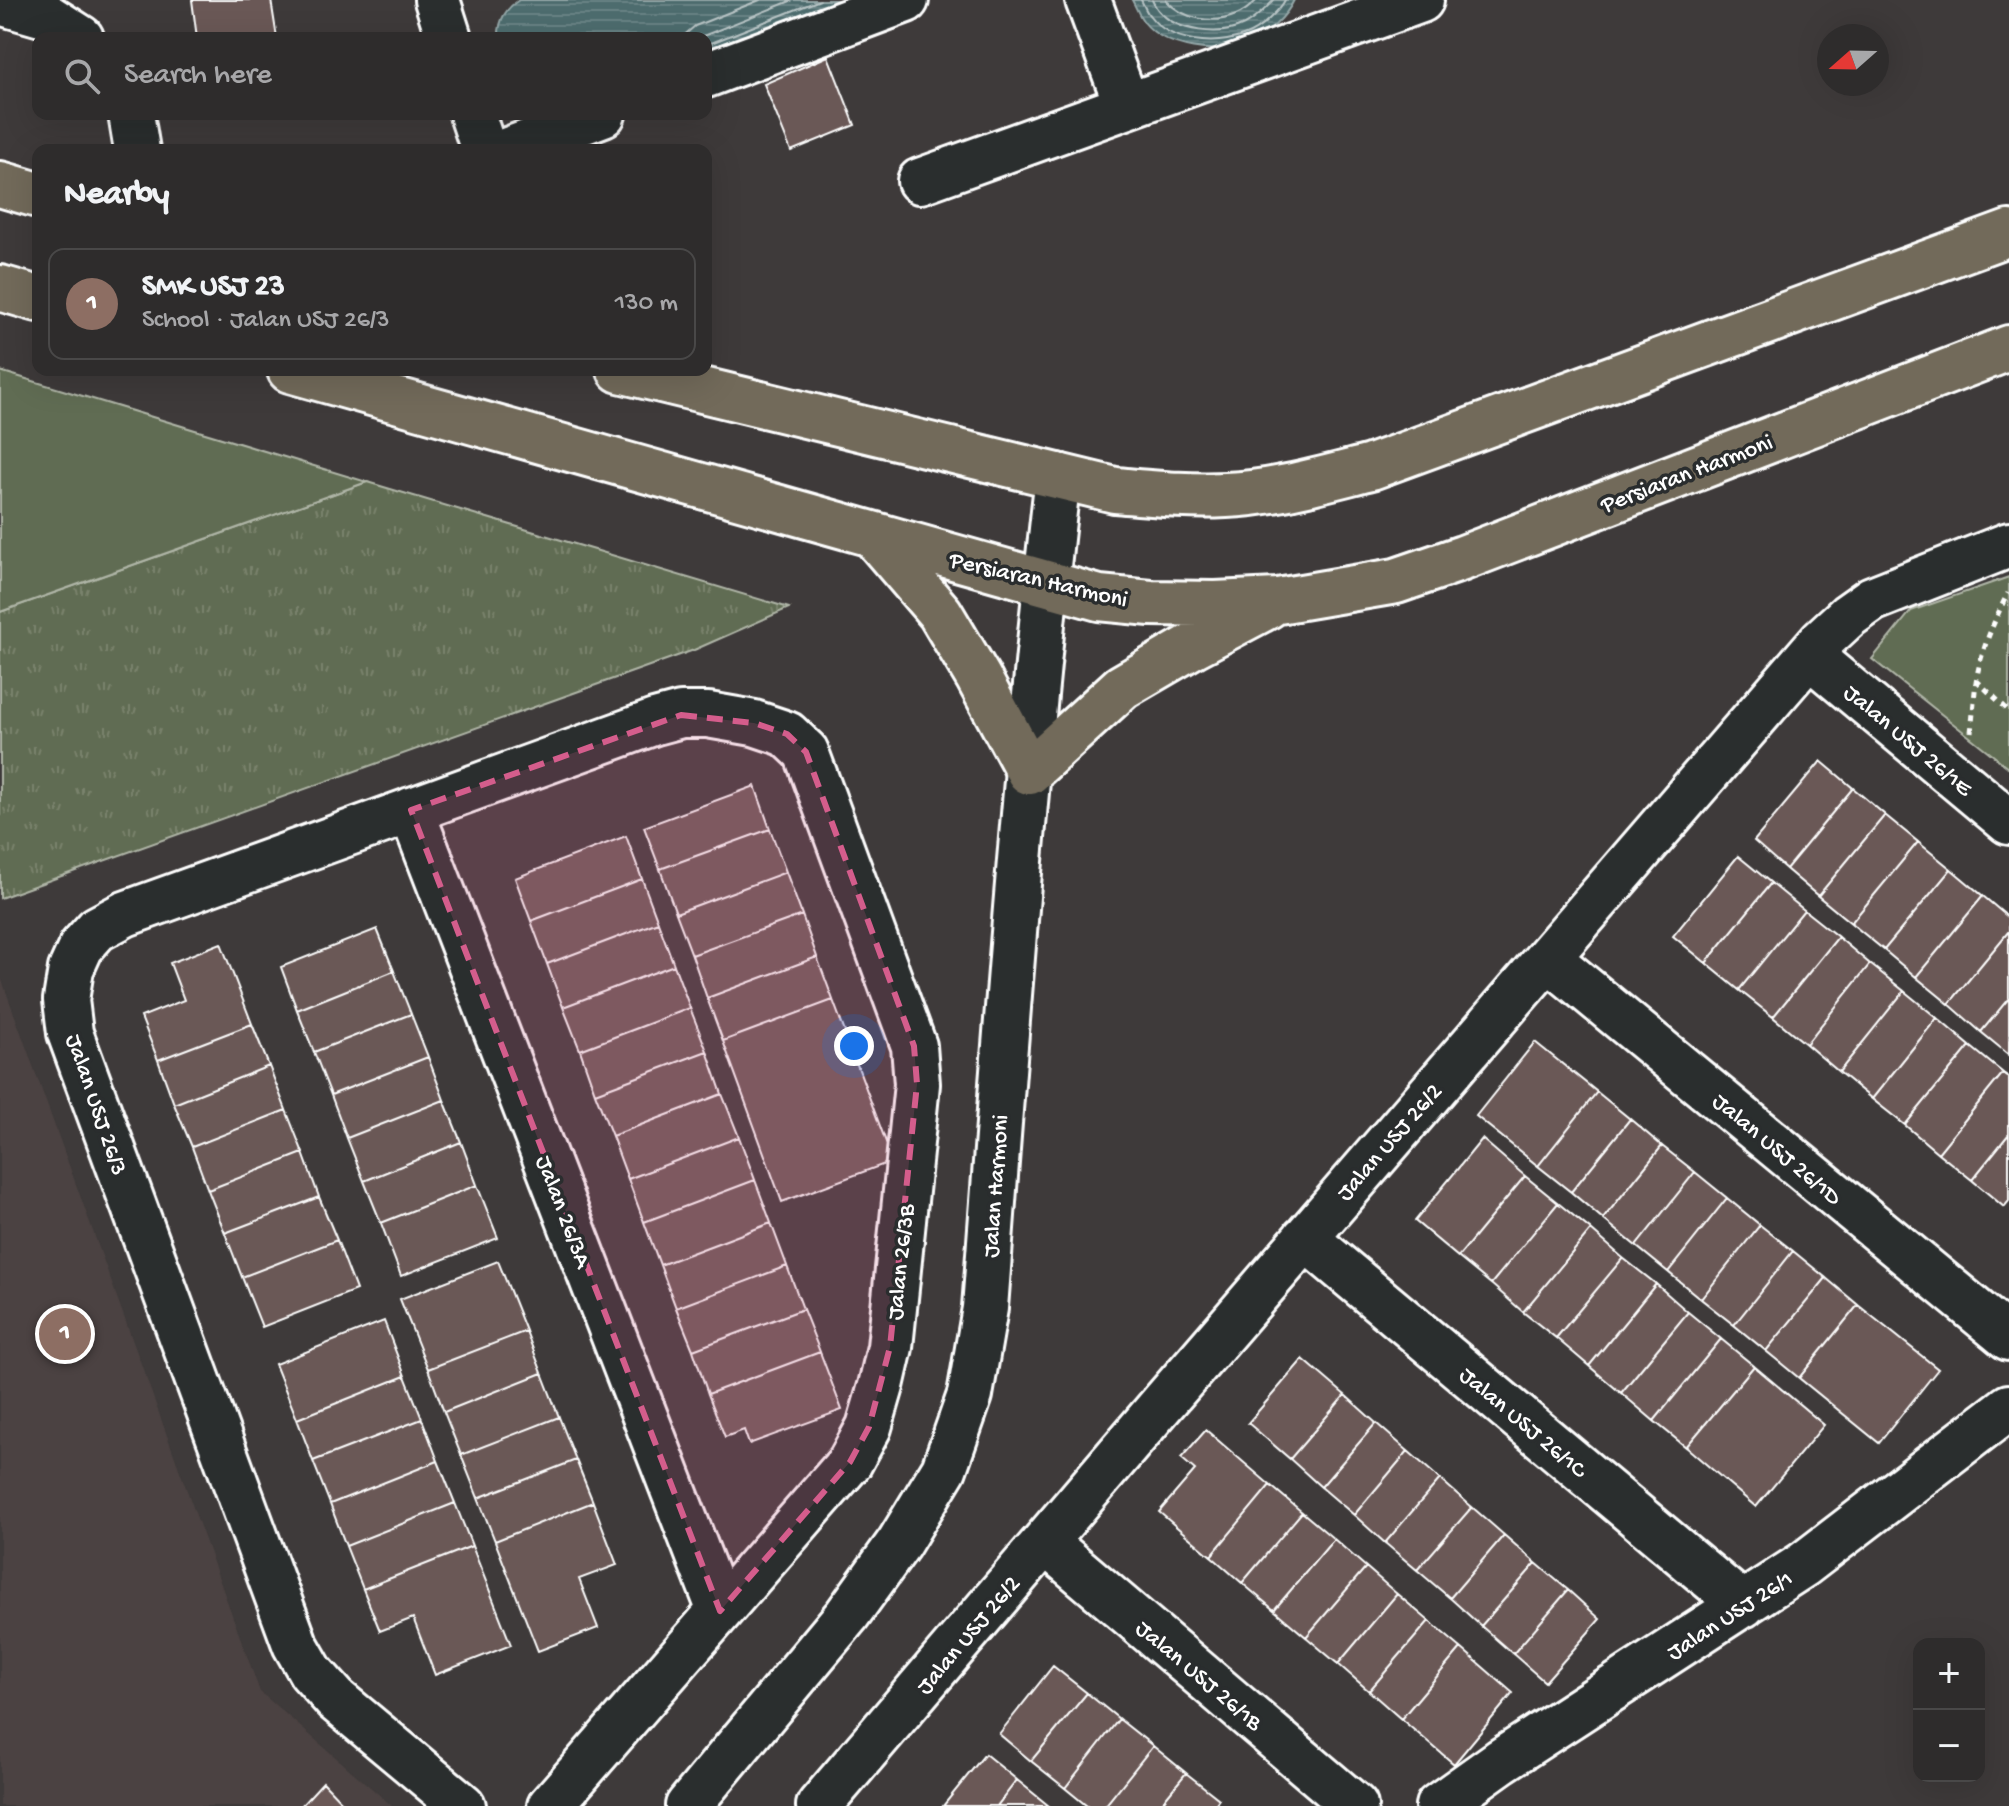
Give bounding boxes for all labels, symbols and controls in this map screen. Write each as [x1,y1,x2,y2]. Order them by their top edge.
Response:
north arrow [1817,24,1889,96]
search box [32,32,712,120]
icon: search [60,54,104,98]
text: Search here [124,59,272,94]
text: Nearby [64,176,169,216]
text: SMK USJ 23 [142,271,285,306]
text: 1 [87,289,97,320]
text: 130 m [615,289,678,320]
text: School · Jalan USJ 26/3 [142,306,390,337]
street label: Persiaran Harmoni [1596,429,1777,522]
street label: Persiaran Harmoni [945,547,1130,616]
street label: Jalan USJ 26/1E [1836,679,1978,805]
your location [834,1026,874,1066]
street label: Jalan USJ 26/3 [57,1031,132,1179]
street label: Jalan USJ 26/2 [1332,1078,1450,1208]
street label: Jalan USJ 26/1D [1705,1088,1847,1213]
street label: Jalan Harmoni [978,1114,1017,1259]
street label: Jalan 26/3A [527,1152,597,1274]
street label: Jalan 26/3B [882,1202,923,1322]
pin: 1 [39,1304,91,1364]
street label: Jalan USJ 26/1C [1452,1362,1593,1487]
street label: Jalan USJ 26/1 [1662,1565,1799,1668]
street label: Jalan USJ 26/2 [911,1571,1028,1702]
street label: Jalan USJ 26/1B [1128,1615,1268,1739]
map controls [1913,1638,1985,1782]
button: + [1913,1638,1985,1710]
button: − [1913,1710,1985,1782]

